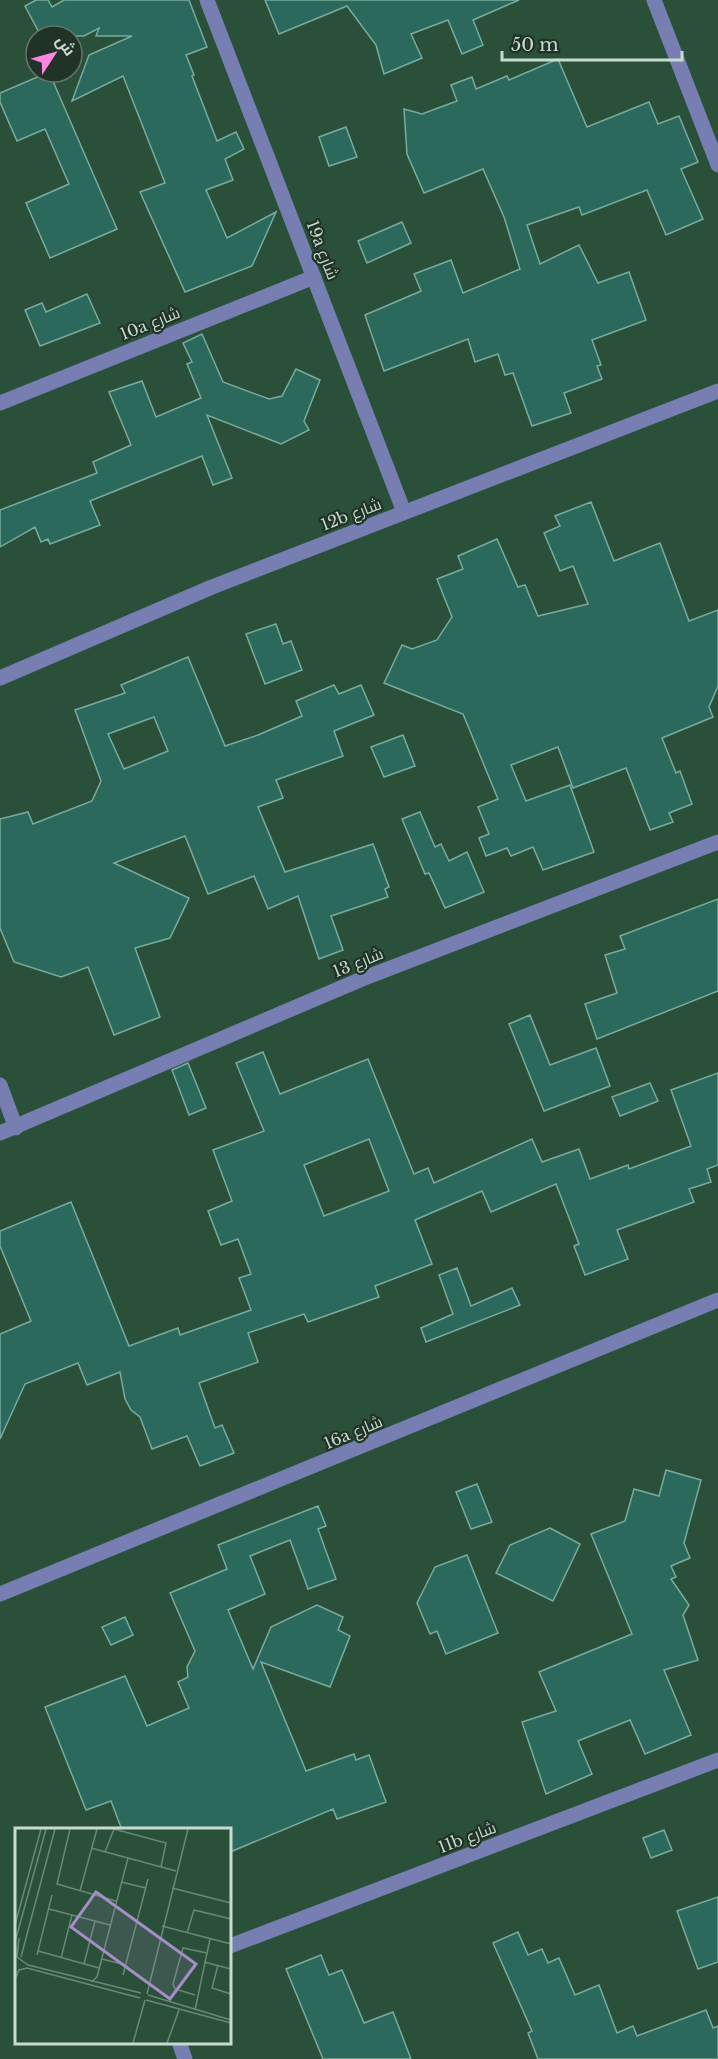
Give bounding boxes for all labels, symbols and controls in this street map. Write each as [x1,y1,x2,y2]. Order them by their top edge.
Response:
north arrow [24,24,84,84]
scale bar [502,24,682,62]
text: ش [52,31,80,59]
text: 50 m [511,34,559,56]
street label: 19a شارع [301,218,343,283]
street label: 10a شارع [117,302,184,346]
street label: 12b شارع [318,493,385,537]
street label: شارع 13 [330,943,387,983]
street label: 16a شارع [321,1411,386,1455]
street label: 11b شارع [435,1817,499,1859]
inset map [15,1828,231,2044]

